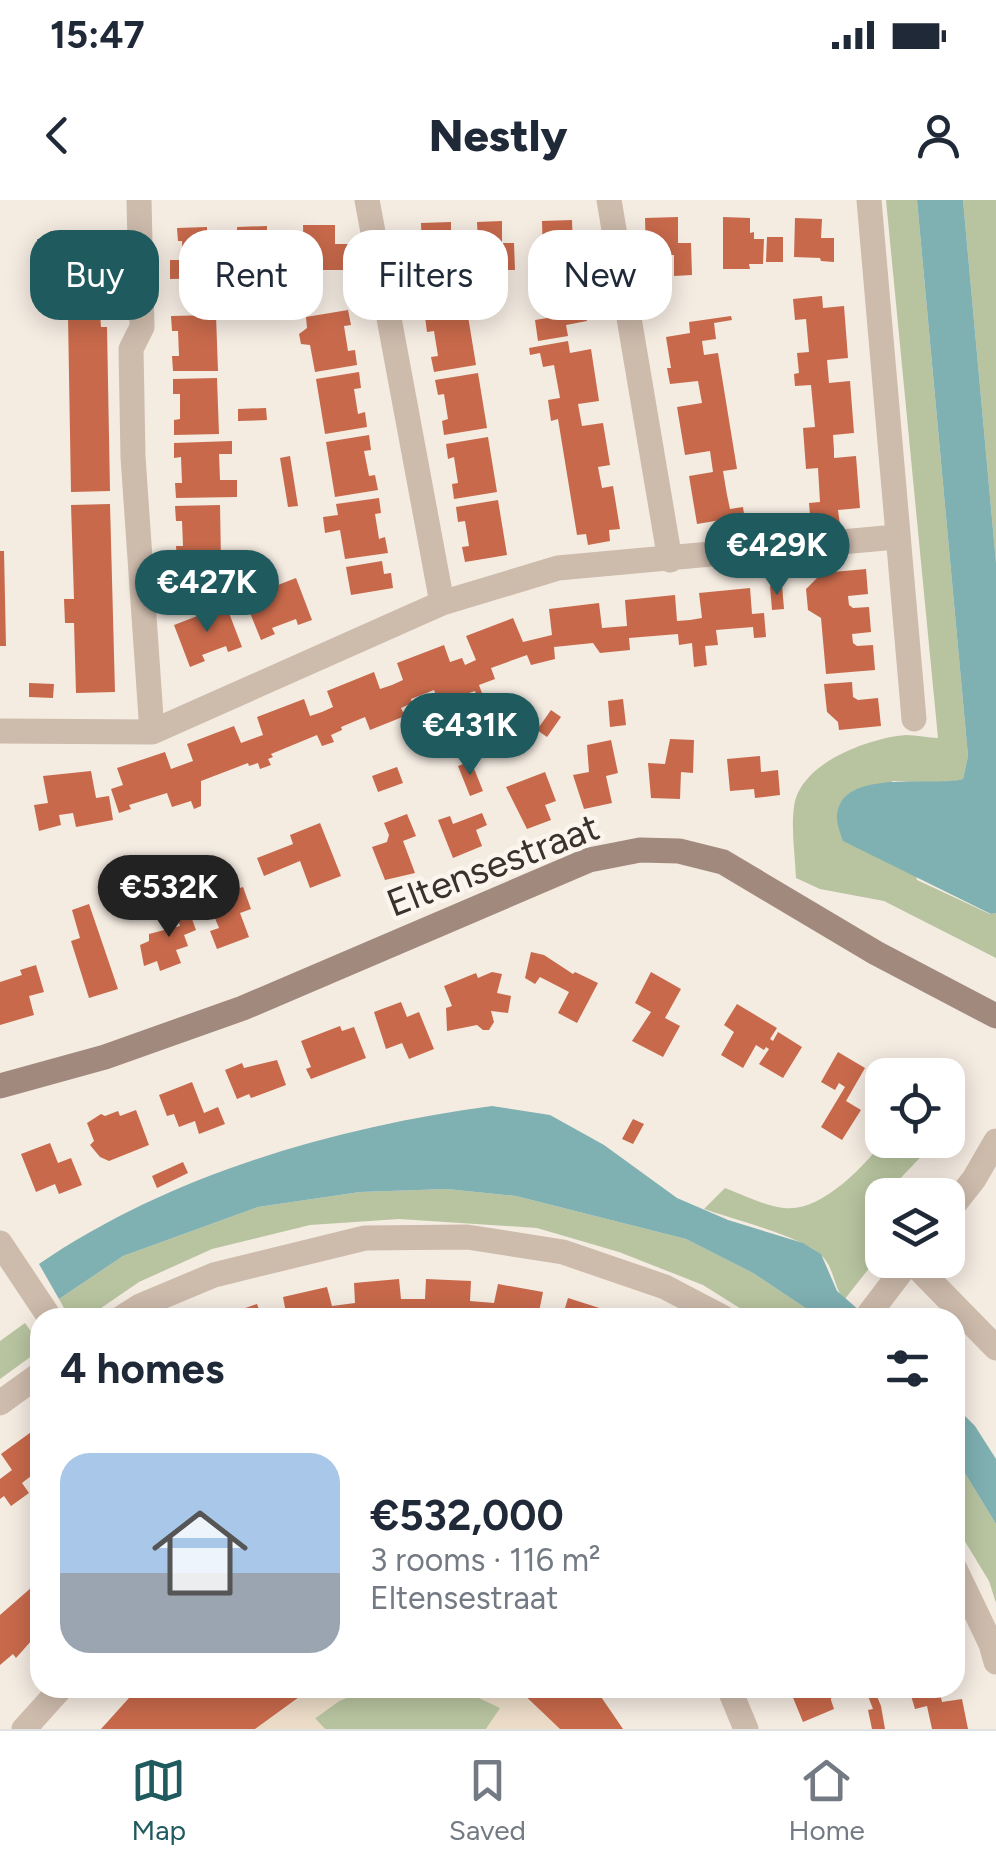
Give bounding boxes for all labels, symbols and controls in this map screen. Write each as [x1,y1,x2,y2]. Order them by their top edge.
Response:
text: 15:47 [50,12,145,58]
icon: back [30,108,85,163]
text: Nestly [429,108,567,162]
icon: person [911,108,966,163]
chip: Buy [30,230,159,320]
chip: Rent [179,230,323,320]
chip: Filters [343,230,508,320]
chip: New [528,230,672,320]
pin: €429K [707,513,847,598]
text: €429K [727,526,827,564]
pin: €427K [137,550,277,635]
text: €427K [157,563,257,601]
pin: €431K [400,693,540,778]
text: €431K [422,706,518,744]
street label: Eltensestraat [380,803,606,927]
pin: €532K [99,855,239,940]
text: €532K [120,868,218,906]
map controls [865,1058,965,1278]
button: locate [865,1058,965,1158]
button: layers [865,1178,965,1278]
icon: filters [880,1341,935,1396]
text: 4 homes [60,1343,224,1394]
text: €532,000 [370,1490,564,1541]
icon: home [140,1493,260,1613]
text: 3 rooms · 116 m² [370,1541,601,1579]
text: Eltensestraat [370,1579,558,1617]
tab: Map [131,1753,186,1847]
tab: Saved [449,1753,526,1847]
tab: Home [788,1753,865,1847]

